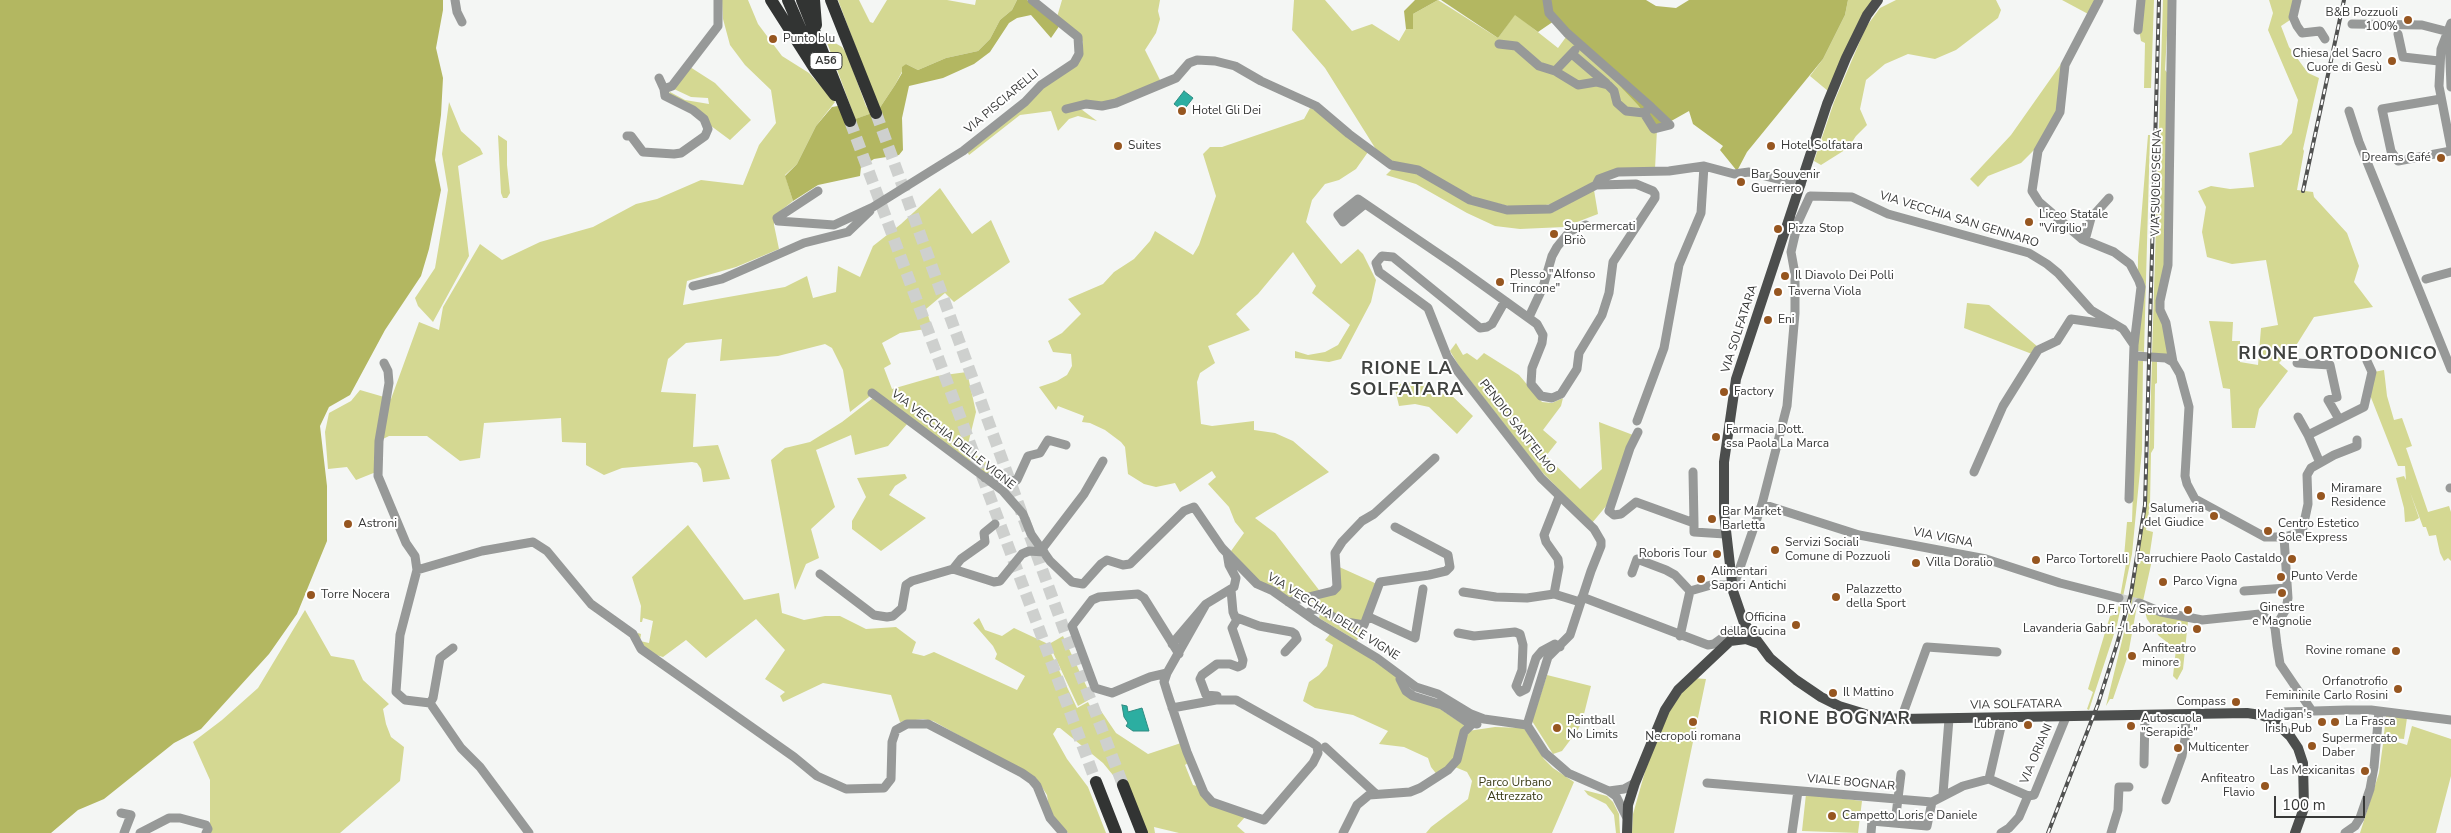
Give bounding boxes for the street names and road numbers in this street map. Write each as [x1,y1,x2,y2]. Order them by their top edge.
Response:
road number: A56 [810,52,842,70]
street label: VIA PISCIARELLI [962,67,1042,137]
street label: VIA SUOLO SCENA [2149,129,2165,237]
street label: VIA VECCHIA SAN GENNARO [1878,189,2040,251]
street label: VIA SOLFATARA [1719,283,1761,375]
street label: PENDIO SANT'ELMO [1476,377,1558,477]
street label: VIA VECCHIA DELLE VIGNE [888,387,1018,493]
street label: VIA VIGNA [1912,525,1974,551]
street label: VIA VECCHIA DELLE VIGNE [1264,570,1402,664]
street label: VIA SOLFATARA [1970,697,2062,713]
street label: VIA ORIANI [2018,722,2056,786]
street label: VIALE BOGNAR [1806,772,1896,794]

